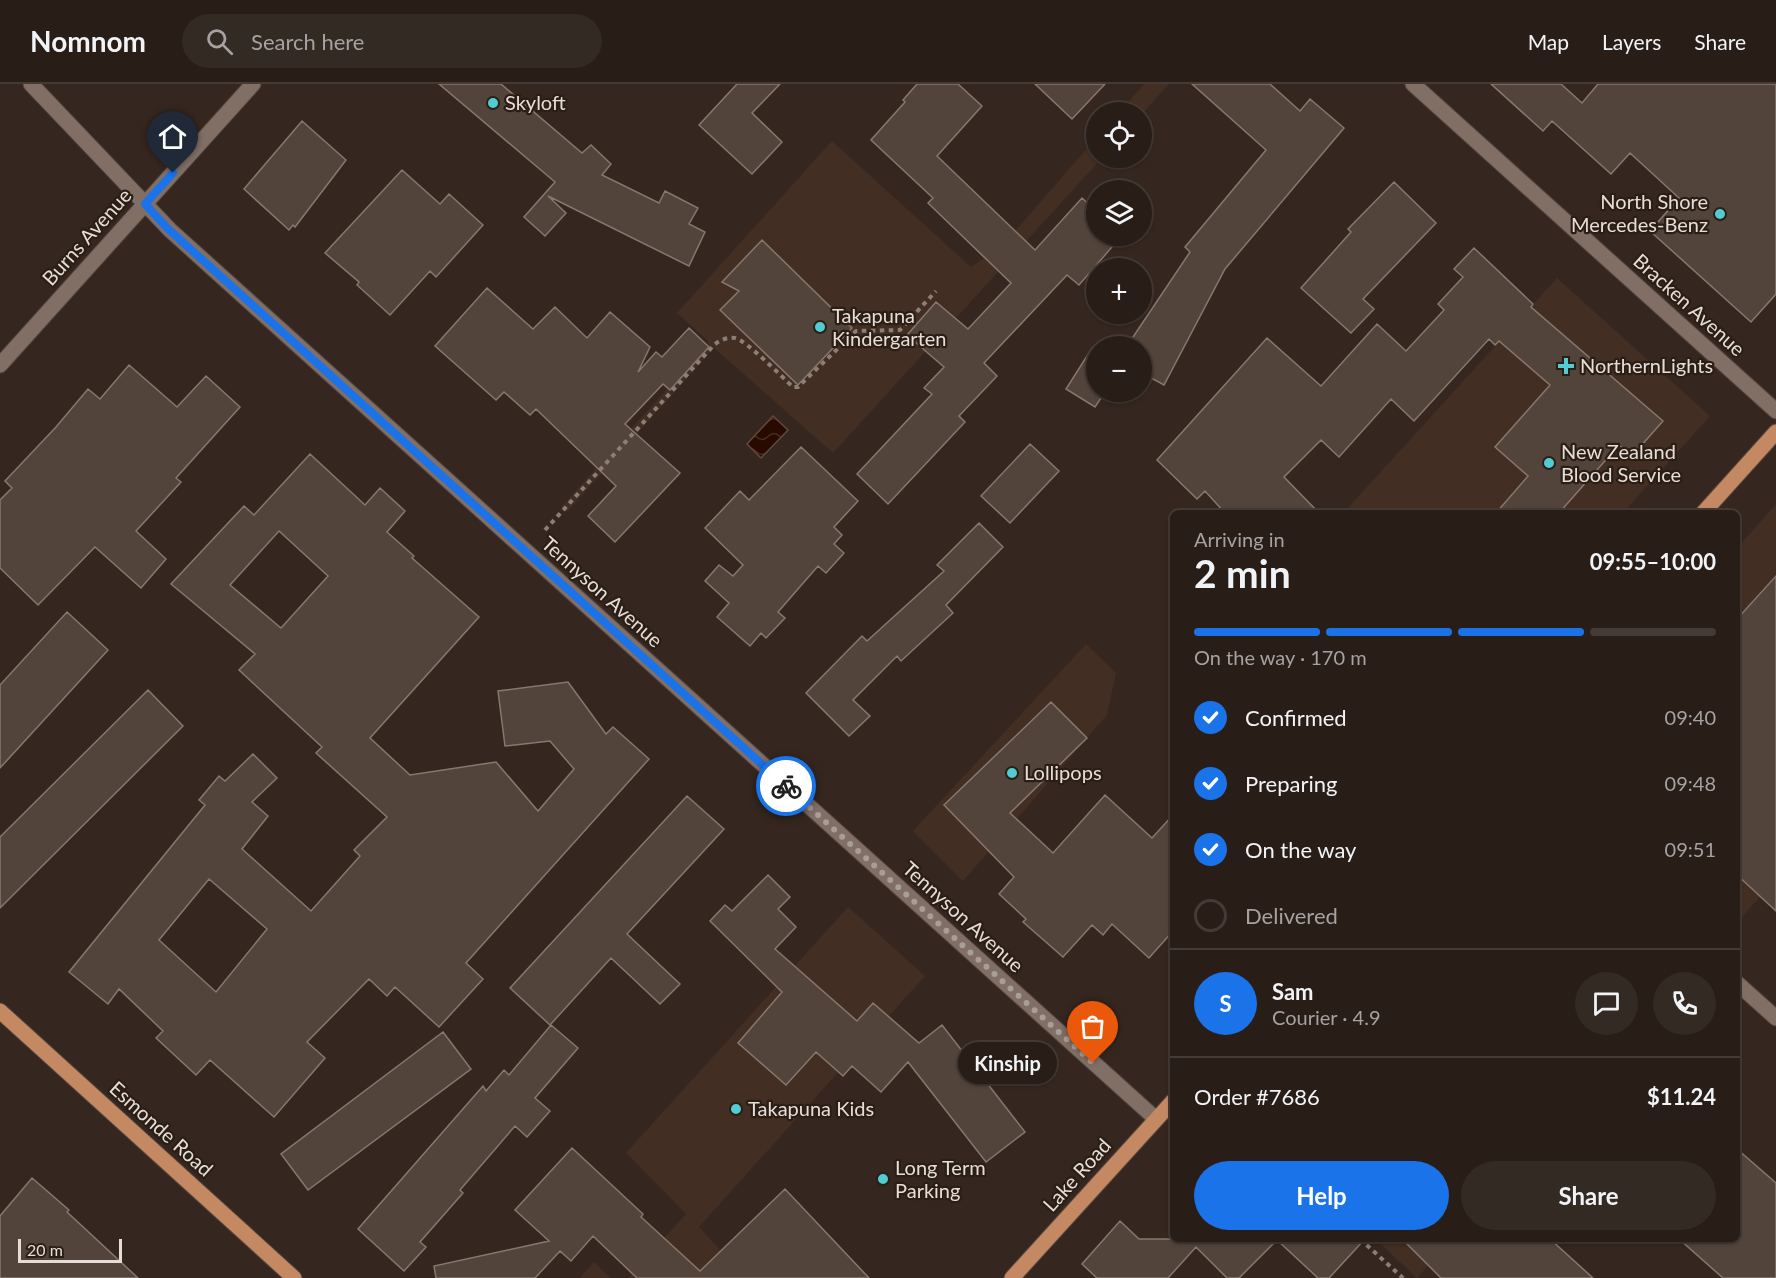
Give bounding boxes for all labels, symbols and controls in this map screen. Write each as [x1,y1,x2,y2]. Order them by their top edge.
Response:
search box [182,14,602,68]
text: Nomnom [30,24,146,58]
icon: search [203,25,236,58]
text: Search here [251,28,364,55]
text: Map [1528,29,1569,54]
text: Layers [1602,29,1661,54]
text: Share [1694,29,1746,54]
place label: Skyloft [505,90,566,114]
marker: Skyloft [486,96,500,110]
map controls [1086,102,1152,402]
button: locate [1086,102,1152,168]
pin [147,111,198,173]
icon: home [156,120,189,153]
button: layers [1086,180,1152,246]
street label: Burns Avenue [37,183,136,290]
place label: North Shore Mercedes-Benz [1571,189,1708,236]
marker: North Shore Mercedes-Benz [1713,207,1727,221]
street label: Bracken Avenue [1629,248,1750,360]
button: + [1086,258,1152,324]
place label: Takapuna Kindergarten [832,303,946,350]
marker: Takapuna Kindergarten [813,320,827,334]
button: − [1086,336,1152,402]
place label: NorthernLights [1580,353,1713,377]
marker: NorthernLights [1557,357,1575,375]
place label: New Zealand Blood Service [1561,439,1681,486]
marker: New Zealand Blood Service [1542,456,1556,470]
text: Arriving in [1194,527,1285,551]
street label: Tennyson Avenue [537,531,668,652]
text: 09:55–10:00 [1590,548,1716,575]
text: 2 min [1194,550,1291,596]
text: On the way · 170 m [1194,645,1367,669]
icon: check [1194,701,1227,734]
text: Confirmed [1245,704,1347,731]
text: 09:40 [1665,705,1716,729]
courier [756,756,816,816]
place label: Lollipops [1024,760,1102,784]
marker: Lollipops [1005,766,1019,780]
icon: check [1194,767,1227,800]
icon: bike [770,770,803,803]
text: Preparing [1245,770,1337,797]
text: 09:48 [1665,771,1716,795]
icon: check [1194,833,1227,866]
text: On the way [1245,836,1356,863]
text: 09:51 [1665,837,1716,861]
street label: Tennyson Avenue [898,856,1029,977]
text: Delivered [1245,902,1338,929]
button: chat [1575,972,1638,1035]
button: phone [1653,972,1716,1035]
text: Sam [1272,978,1314,1005]
text: S [1219,990,1232,1017]
pin [1067,1001,1118,1063]
text: Courier · 4.9 [1272,1005,1381,1029]
icon: bag [1076,1010,1109,1043]
callout: Kinship [958,1042,1057,1084]
text: Kinship [974,1051,1041,1075]
street label: Esmonde Road [105,1076,218,1181]
text: Order #7686 [1194,1083,1320,1110]
text: $11.24 [1647,1083,1716,1110]
place label: Takapuna Kids [748,1096,874,1120]
marker: Takapuna Kids [729,1102,743,1116]
street label: Lake Road [1037,1133,1115,1216]
place label: Long Term Parking [895,1155,986,1202]
button: Help [1194,1161,1449,1230]
button: Share [1461,1161,1716,1230]
marker: Long Term Parking [876,1172,890,1186]
scale bar [18,1236,122,1264]
text: 20 m [27,1240,63,1259]

